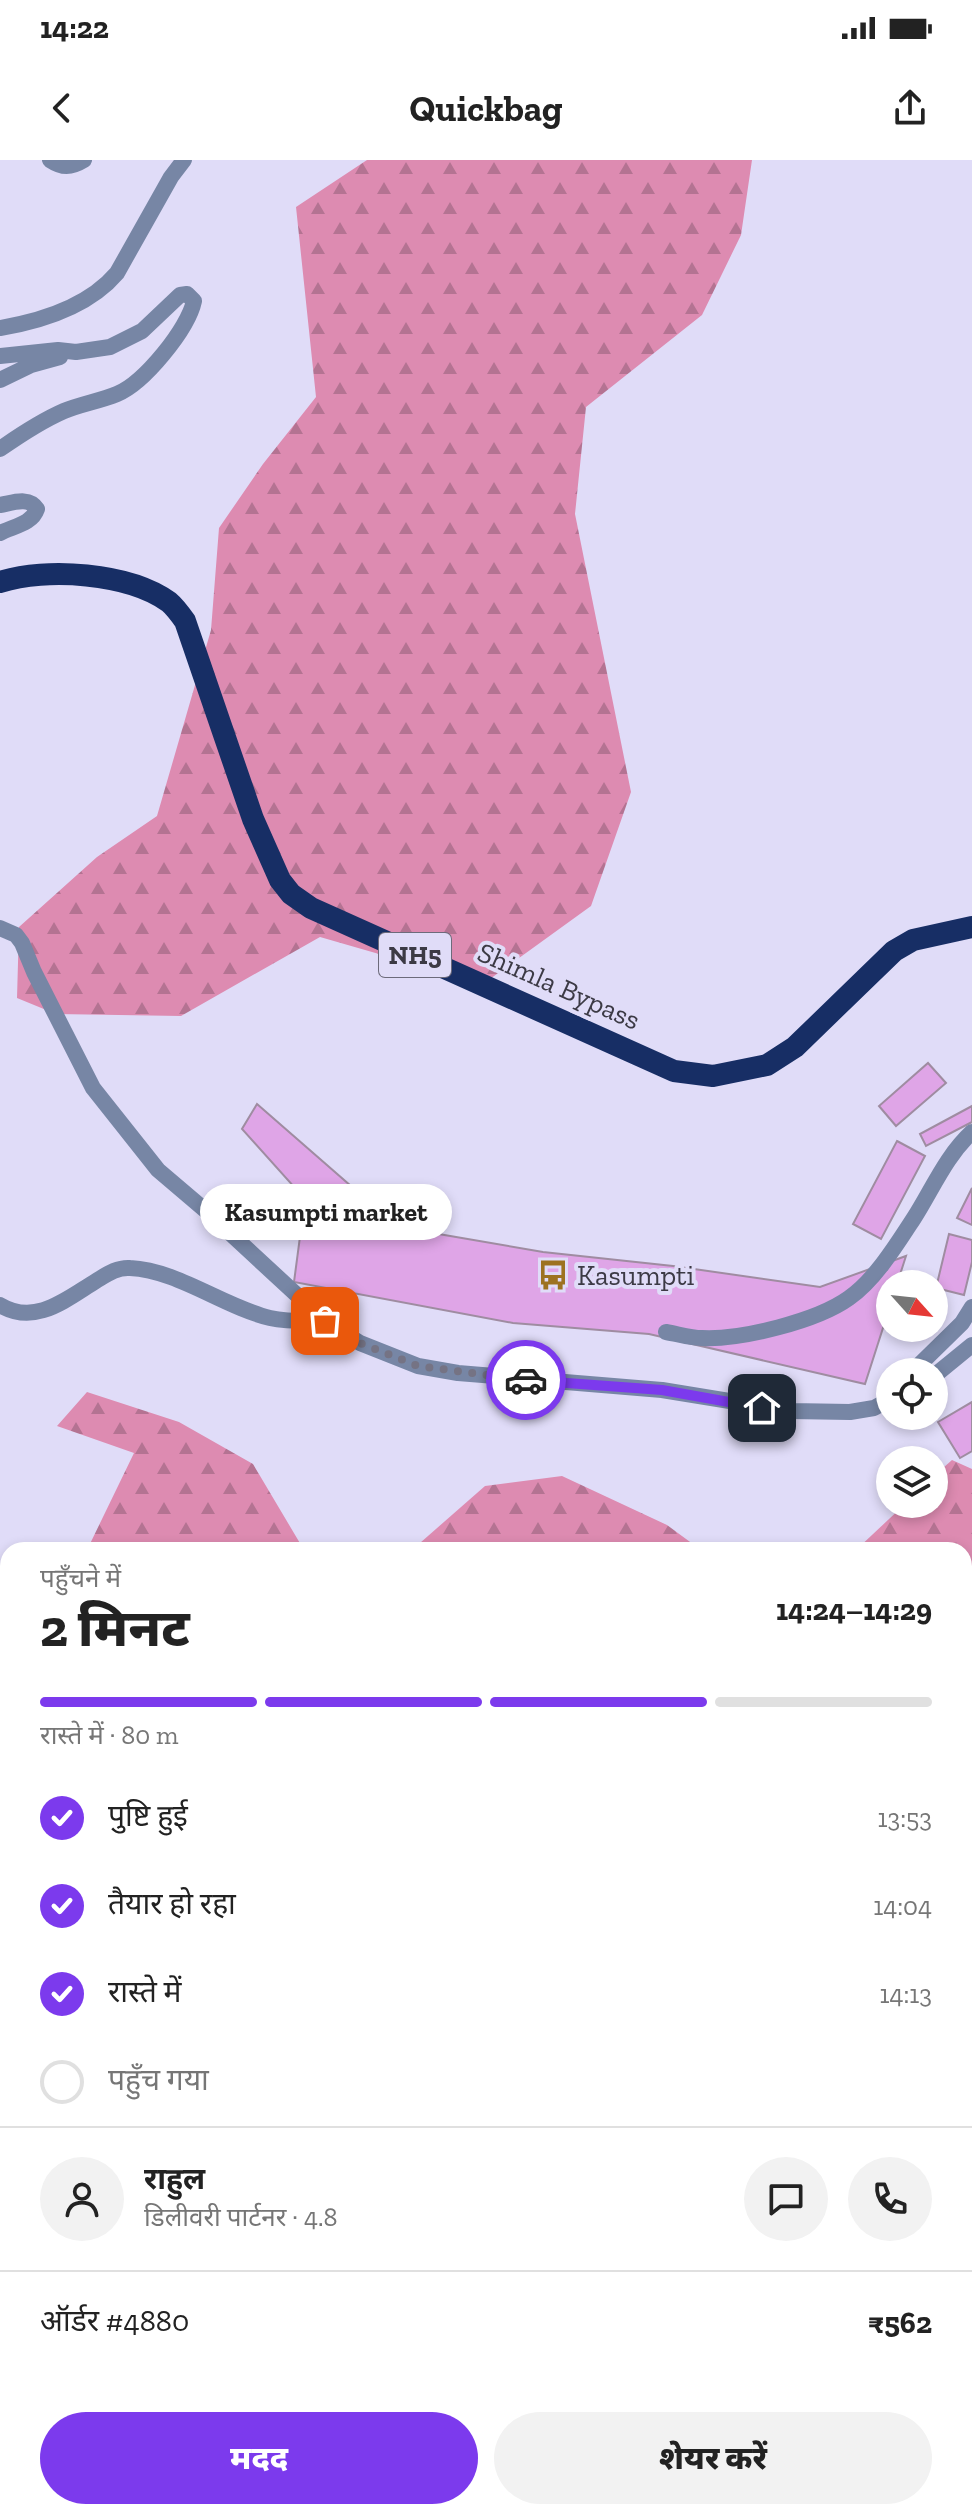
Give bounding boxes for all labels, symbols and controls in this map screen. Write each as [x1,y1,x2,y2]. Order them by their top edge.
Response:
text: 14:22 [40,10,109,46]
icon: back [40,86,84,130]
icon: share [888,86,932,130]
text: Quickbag [409,87,563,130]
road number: NH5 [379,933,451,977]
street label: Shimla Bypass [473,935,645,1037]
callout: Kasumpti market [199,1185,451,1241]
text: Kasumpti market [225,1196,427,1228]
bus stop icon: Kasumpti [536,1258,570,1292]
place label: Kasumpti [577,1259,694,1292]
north arrow [876,1270,948,1342]
map controls [876,1270,948,1518]
pin [291,1287,359,1355]
icon: bag [303,1299,347,1343]
courier [486,1340,566,1420]
icon: car [504,1358,548,1402]
button: locate [876,1358,948,1430]
pin [728,1374,796,1442]
icon: home [740,1386,784,1430]
button: layers [876,1446,948,1518]
text: पहुँचने में [40,1562,121,1594]
text: 14:24–14:29 [776,1592,932,1628]
text: 2 मिनट [40,1597,190,1659]
text: रास्ते में · 80 m [40,1719,179,1751]
icon: check [40,1796,84,1840]
text: पुष्टि हुई [108,1798,188,1834]
text: 13:53 [877,1802,932,1834]
icon: check [40,1884,84,1928]
text: तैयार हो रहा [108,1886,236,1922]
text: 14:04 [873,1890,932,1922]
icon: check [40,1972,84,2016]
text: रास्ते में [108,1974,182,2010]
text: 14:13 [879,1978,932,2010]
text: पहुँच गया [108,2062,209,2098]
button: person [40,2157,124,2241]
button: chat [744,2157,828,2241]
button: phone [848,2157,932,2241]
text: राहुल [144,2161,205,2197]
text: डिलीवरी पार्टनर · 4.8 [144,2201,337,2233]
text: ऑर्डर #4880 [40,2303,189,2339]
text: ₹562 [868,2305,932,2341]
button: मदद [40,2412,478,2504]
button: शेयर करें [494,2412,932,2504]

